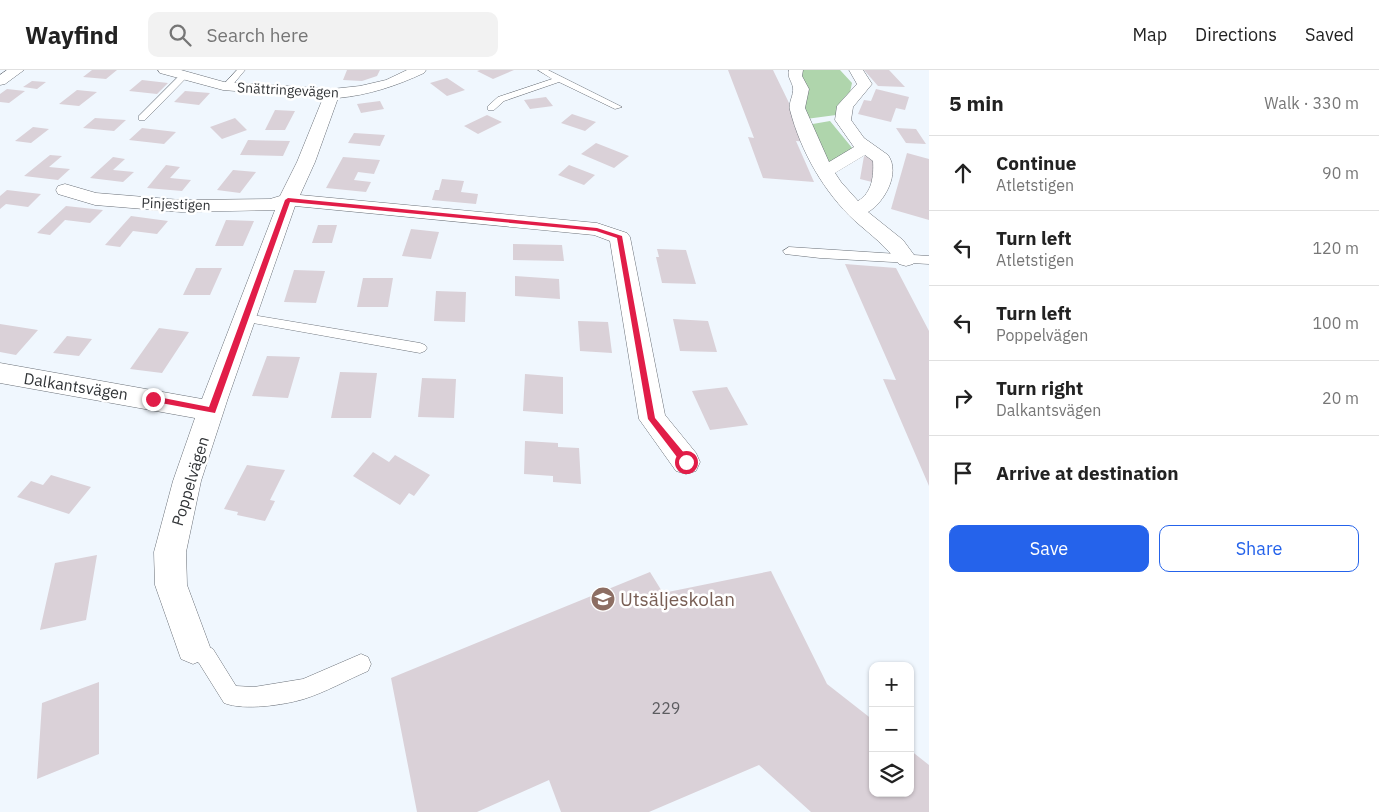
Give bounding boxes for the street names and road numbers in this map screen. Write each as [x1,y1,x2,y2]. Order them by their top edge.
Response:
street label: Snättringevägen [237,78,339,102]
street label: Pinjestigen [141,194,211,214]
street label: Dalkantsvägen [22,368,130,404]
street label: Poppelvägen [167,434,213,528]

